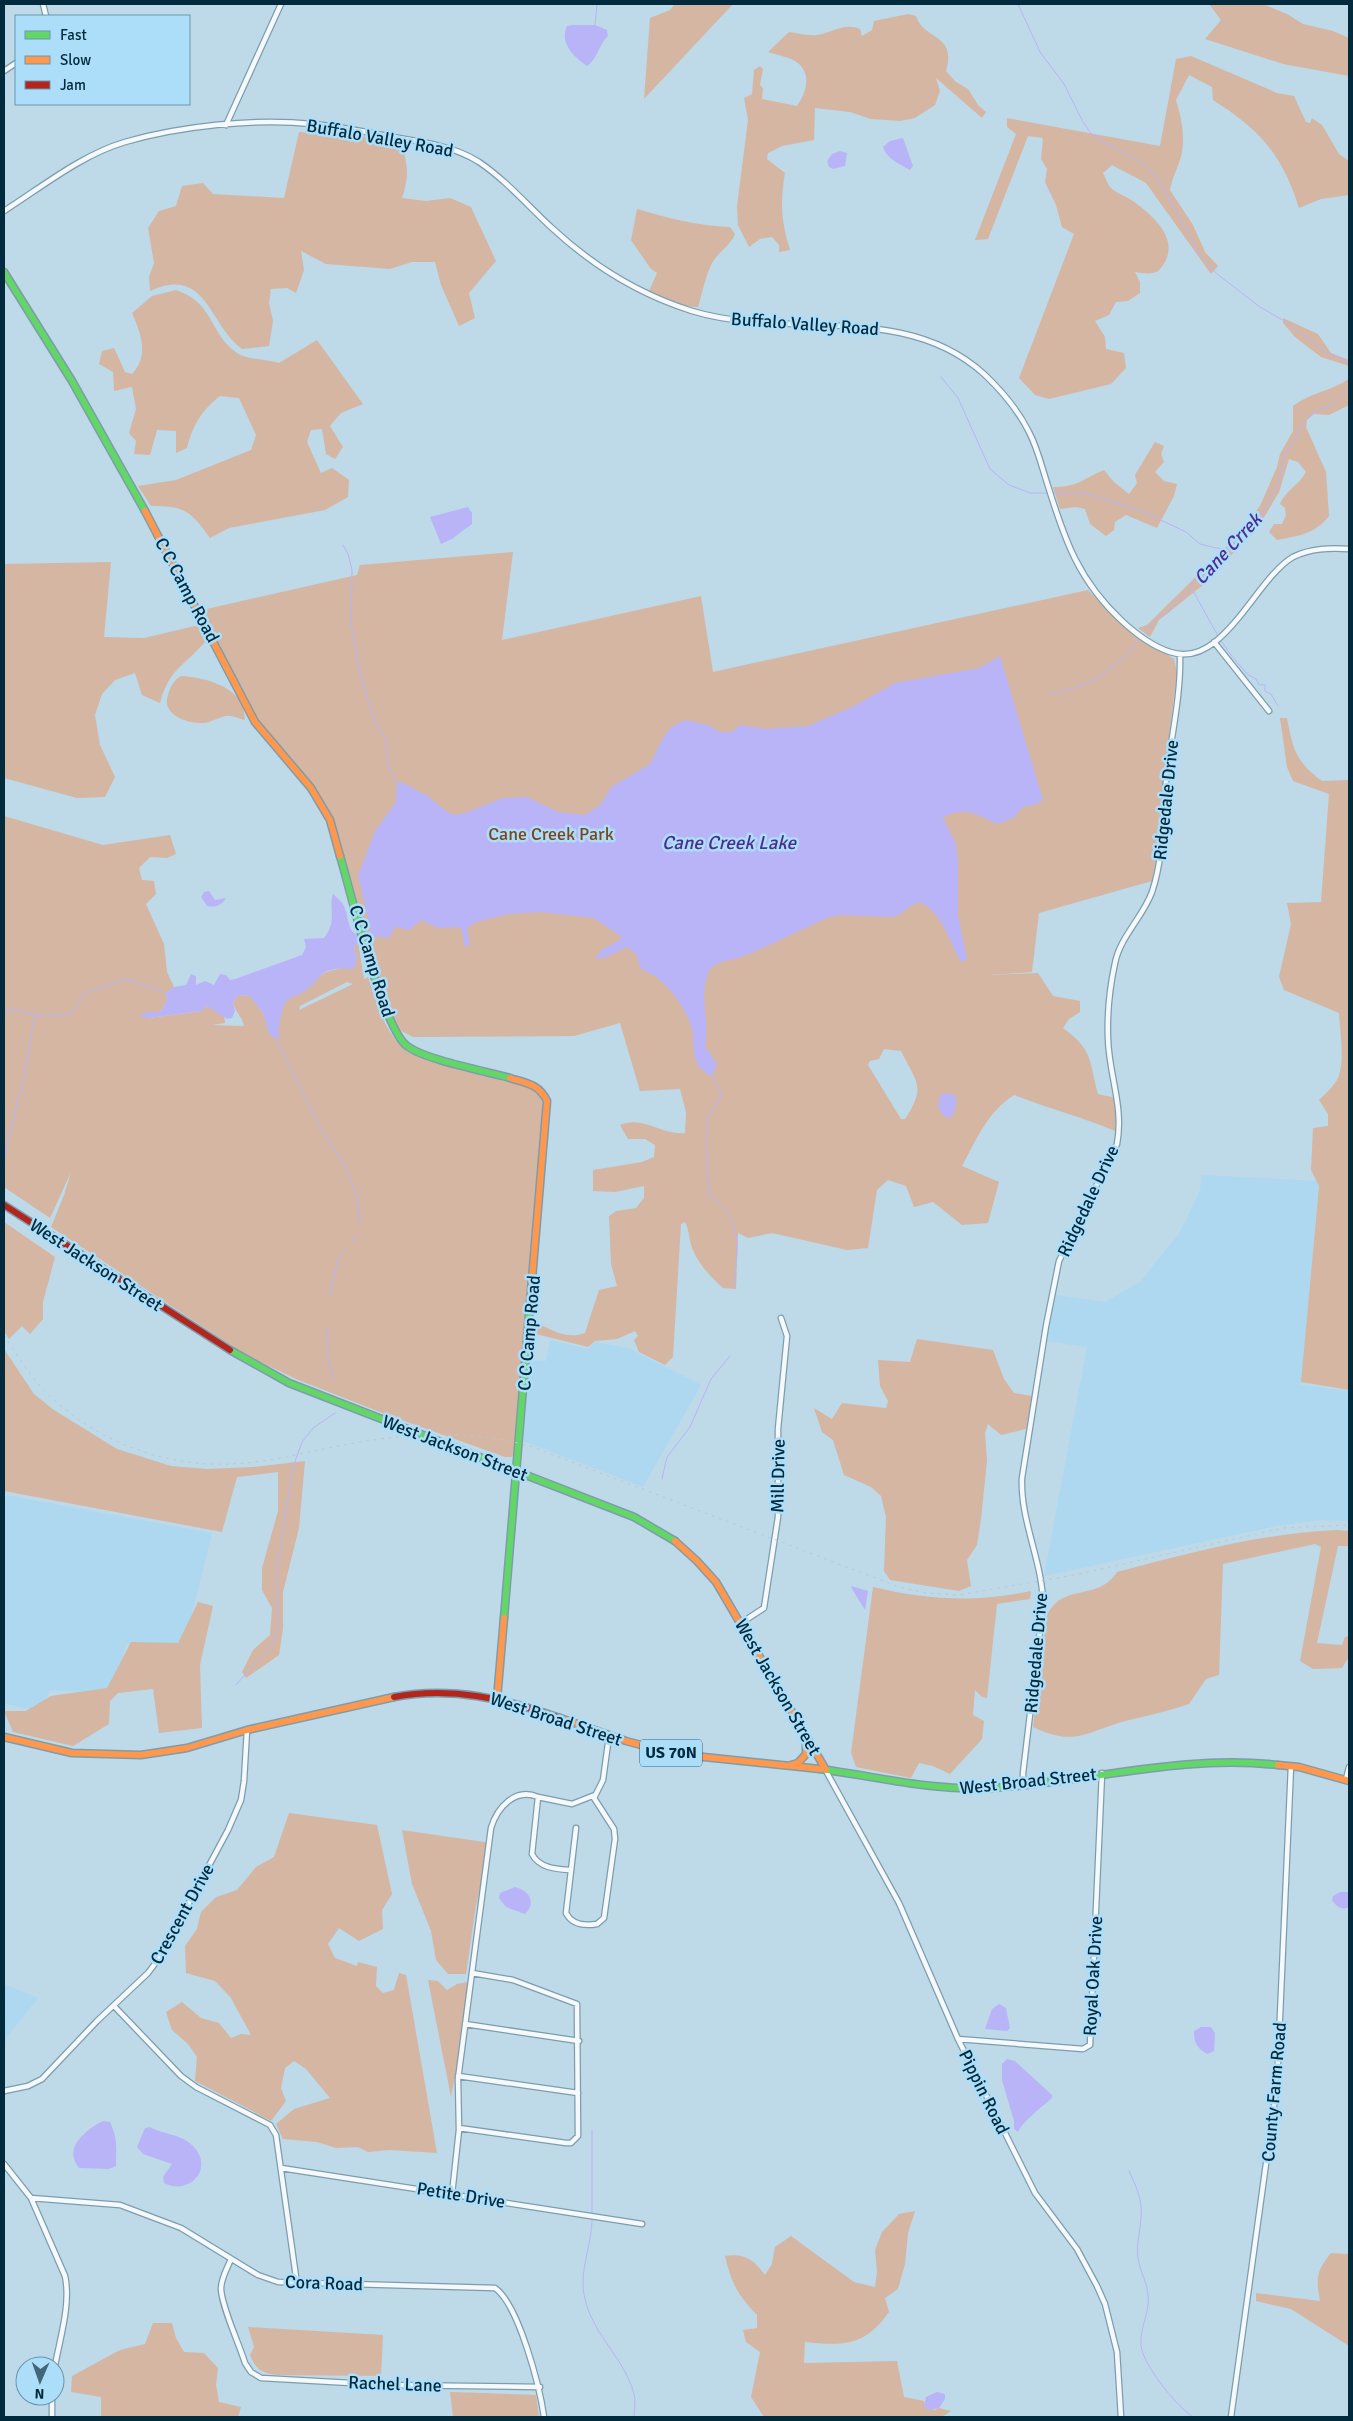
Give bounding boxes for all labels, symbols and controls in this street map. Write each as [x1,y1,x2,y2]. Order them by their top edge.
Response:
legend [15,15,190,105]
text: Fast [60,26,87,44]
text: Slow [60,51,91,69]
text: Jam [60,76,86,94]
street label: Buffalo Valley Road [305,114,455,162]
street label: Buffalo Valley Road [730,308,880,340]
water label: Cane Crrek [1189,507,1268,590]
street label: C C Camp Road [150,534,224,646]
street label: Ridgedale Drive [1149,739,1183,861]
park label: Cane Creek Park [488,823,614,845]
water label: Cane Creek Lake [662,831,797,855]
street label: C C Camp Road [345,902,399,1020]
street label: Ridgedale Drive [1053,1142,1123,1260]
street label: West Jackson Street [26,1214,166,1316]
street label: C C Camp Road [513,1274,545,1392]
street label: West Jackson Street [379,1410,531,1486]
street label: Mill Drive [766,1439,790,1513]
street label: Ridgedale Drive [1020,1592,1052,1714]
street label: West Jackson Street [730,1615,826,1759]
street label: West Broad Street [487,1687,625,1751]
road number: US 70N [640,1740,702,1766]
street label: West Broad Street [958,1763,1098,1799]
street label: Crescent Drive [145,1860,219,1968]
street label: Royal Oak Drive [1079,1915,1107,2037]
street label: County Farm Road [1257,2021,1291,2163]
street label: Pippin Road [954,2046,1014,2138]
street label: Petite Drive [415,2177,507,2213]
street label: Cora Road [285,2271,363,2295]
north arrow [15,2356,65,2406]
street label: Rachel Lane [348,2371,442,2397]
text: N [34,2385,45,2402]

